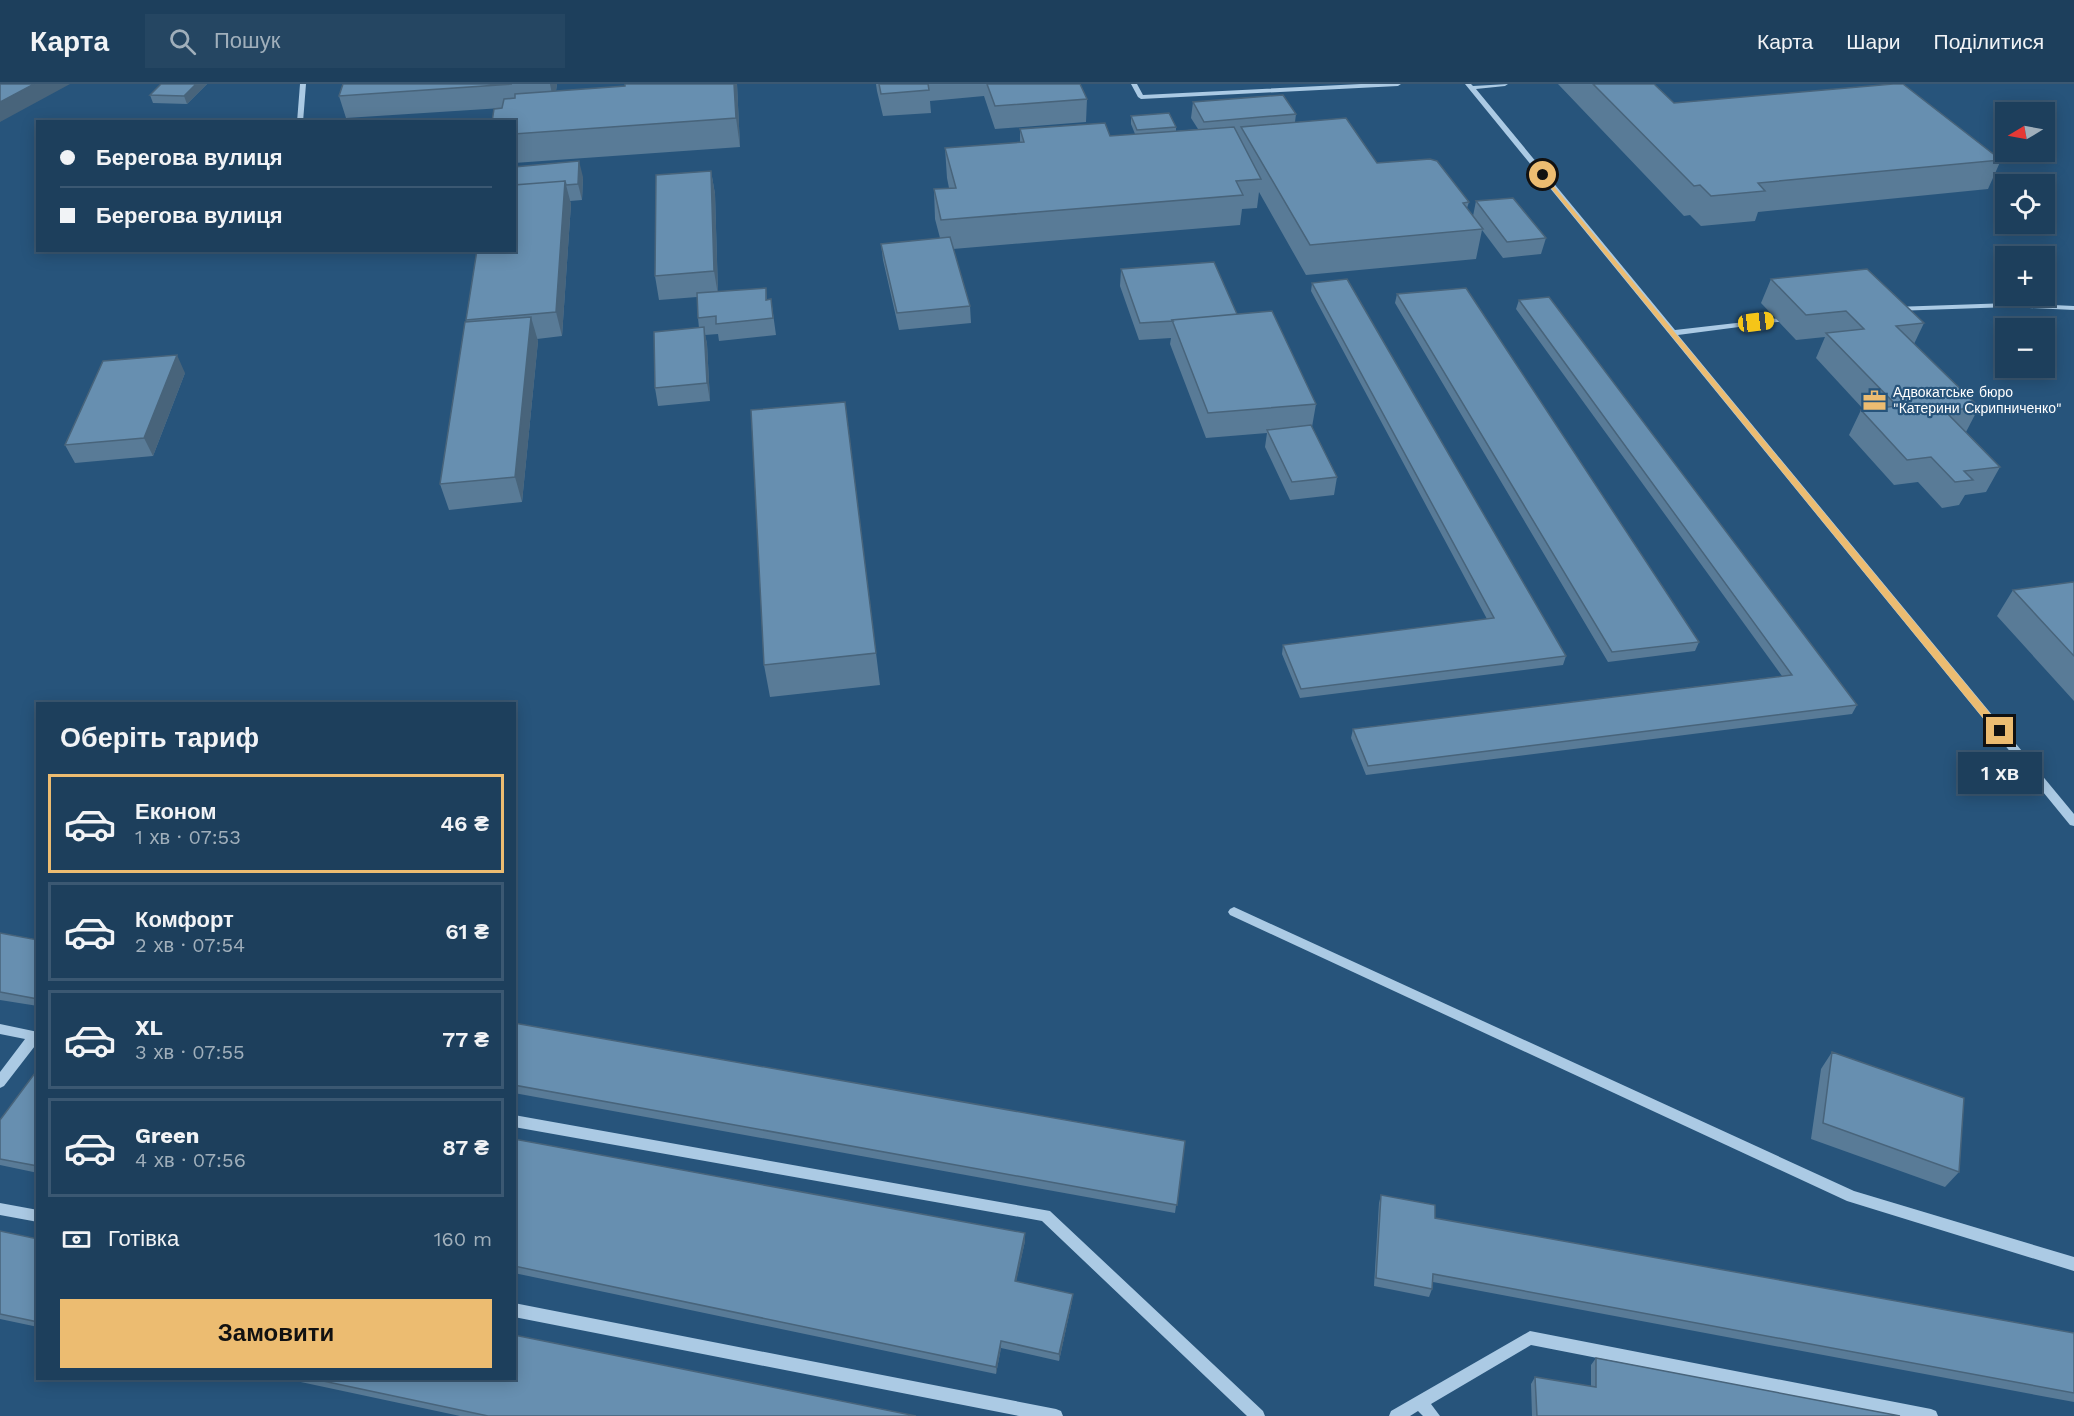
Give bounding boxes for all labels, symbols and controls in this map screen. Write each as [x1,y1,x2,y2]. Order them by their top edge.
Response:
search box [145,14,565,68]
text: Карта [30,25,109,58]
icon: search [166,25,199,58]
text: Пошук [214,28,280,53]
text: Карта [1757,29,1813,54]
text: Шари [1846,29,1901,54]
text: Поділитися [1934,29,2044,54]
north arrow [1995,102,2055,162]
map controls [1995,102,2055,378]
text: Берегова вулиця [96,145,283,170]
route start [1529,161,1556,188]
button: locate [1995,174,2055,234]
text: Берегова вулиця [96,203,283,228]
button: + [1995,246,2055,306]
car [1737,311,1775,333]
button: − [1995,318,2055,378]
place label: Адвокатське бюро "Катерини Скрипниченко" [1893,384,2062,416]
office icon: Адвокатське бюро "Катерини Скрипниченко" [1862,387,1888,413]
route end [1986,717,2013,744]
text: Оберіть тариф [60,722,259,754]
callout: 1 хв [1958,752,2042,794]
text: 1 хв [1981,761,2019,785]
icon: car [63,797,117,851]
text: Економ [135,799,217,824]
text: 46 ₴ [440,811,489,836]
text: 1 хв · 07:53 [135,825,241,849]
icon: car [63,905,117,959]
text: Комфорт [135,907,234,932]
text: 61 ₴ [445,919,489,944]
text: 2 хв · 07:54 [135,933,245,957]
icon: car [63,1013,117,1067]
text: XL [135,1015,163,1040]
text: 77 ₴ [442,1027,489,1052]
text: 3 хв · 07:55 [135,1040,245,1064]
icon: car [63,1121,117,1175]
text: Green [135,1123,199,1148]
text: 87 ₴ [442,1135,489,1160]
text: 4 хв · 07:56 [135,1148,246,1172]
icon: cash [60,1223,93,1256]
text: Готівка [108,1226,179,1251]
text: 160 m [434,1227,492,1251]
button: Замовити [60,1299,492,1368]

